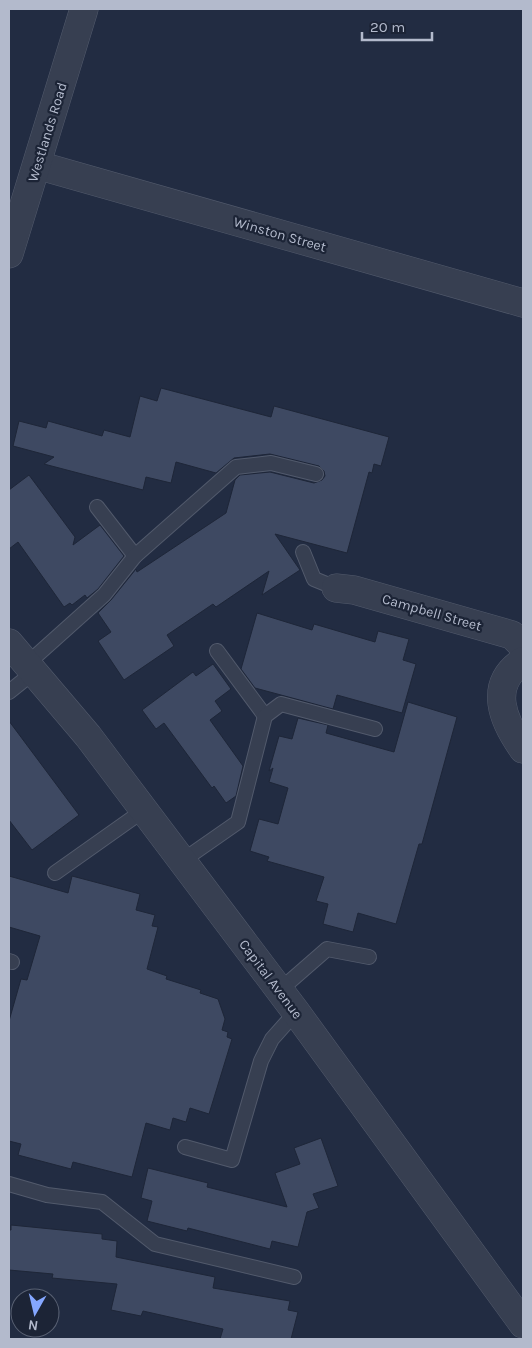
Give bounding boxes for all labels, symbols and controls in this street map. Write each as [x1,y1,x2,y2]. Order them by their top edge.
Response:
scale bar [362,10,432,42]
text: 20 m [370,18,405,36]
street label: Westlands Road [24,80,71,184]
street label: Winston Street [232,213,328,256]
street label: Campbell Street [380,590,484,635]
street label: Capital Avenue [235,936,306,1022]
north arrow [10,1288,60,1338]
text: N [27,1316,39,1334]

